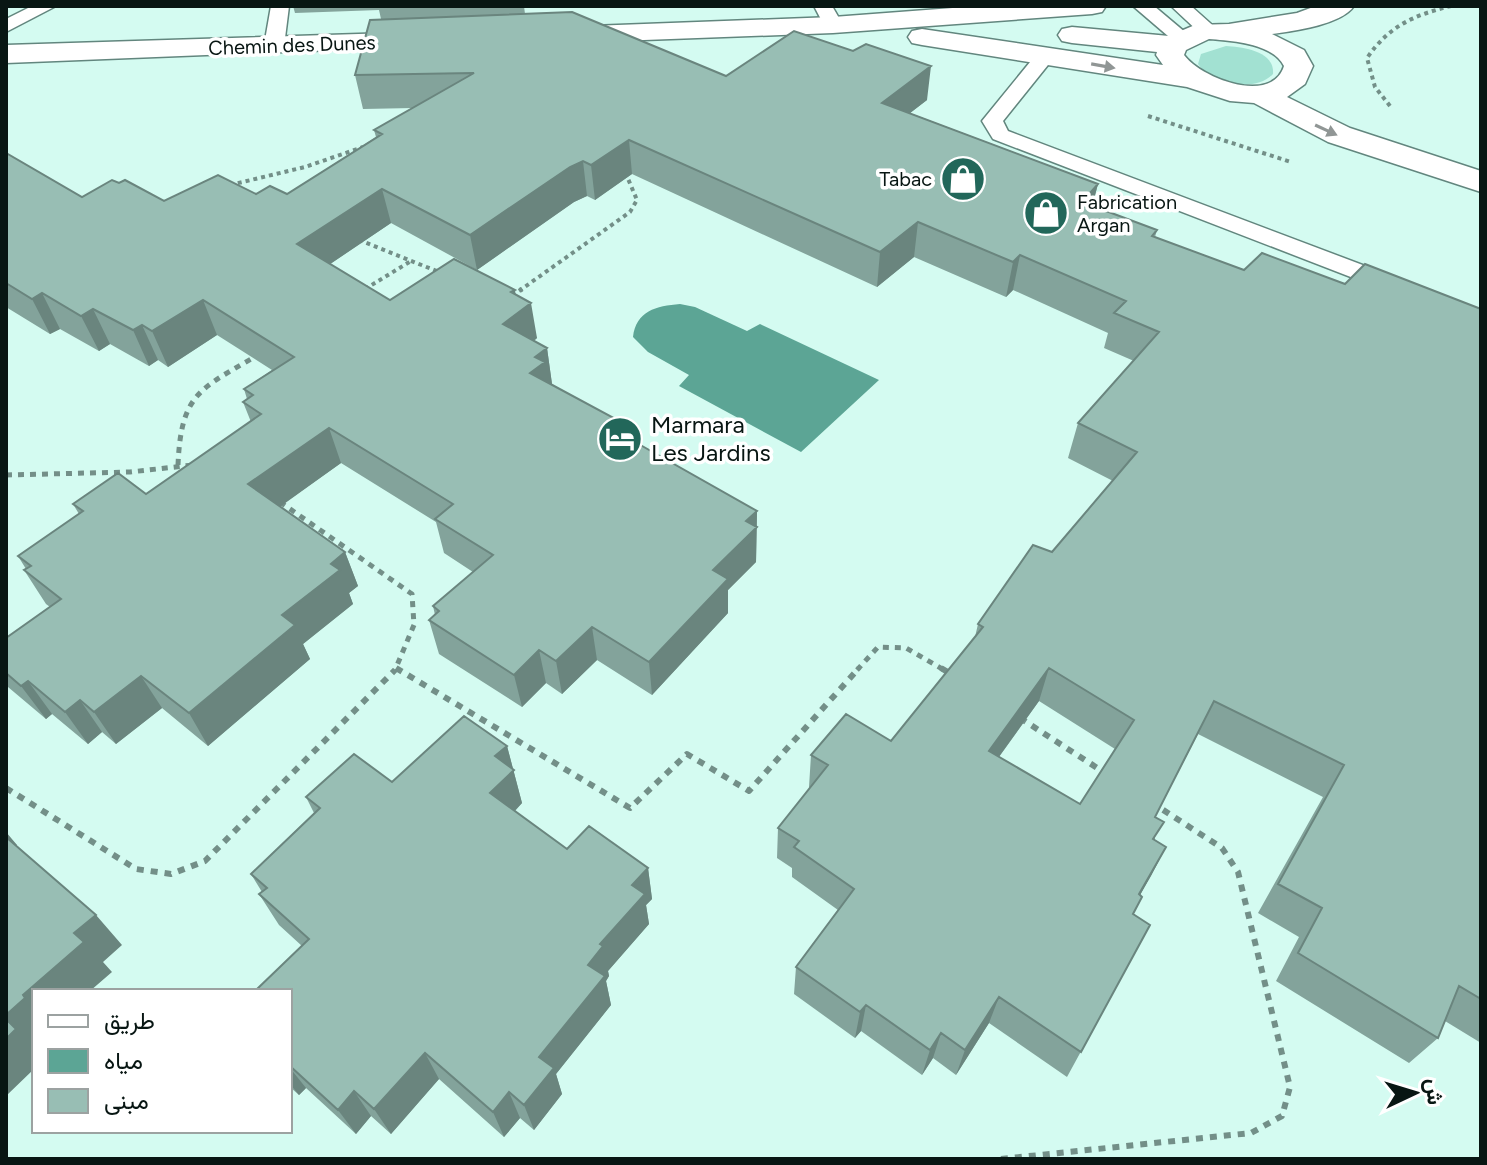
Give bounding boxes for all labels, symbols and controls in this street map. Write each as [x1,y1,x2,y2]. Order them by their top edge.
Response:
street label: Chemin des Dunes [208,30,376,60]
one-way arrow [1091,60,1116,72]
one-way arrow [1315,123,1338,137]
shop icon: Tabac [939,155,987,203]
place label: Tabac [879,167,932,191]
shop icon: Fabrication Argan [1022,189,1070,237]
place label: Fabrication Argan [1077,190,1177,237]
place label: Marmara Les Jardins [651,410,771,467]
hotel icon: Marmara Les Jardins [596,415,644,463]
legend [32,989,292,1133]
text: طريق [104,1006,155,1036]
text: مياه [104,1046,143,1075]
north arrow [1375,1053,1455,1133]
text: ش [1420,1078,1449,1106]
text: مبنى [104,1086,149,1115]

